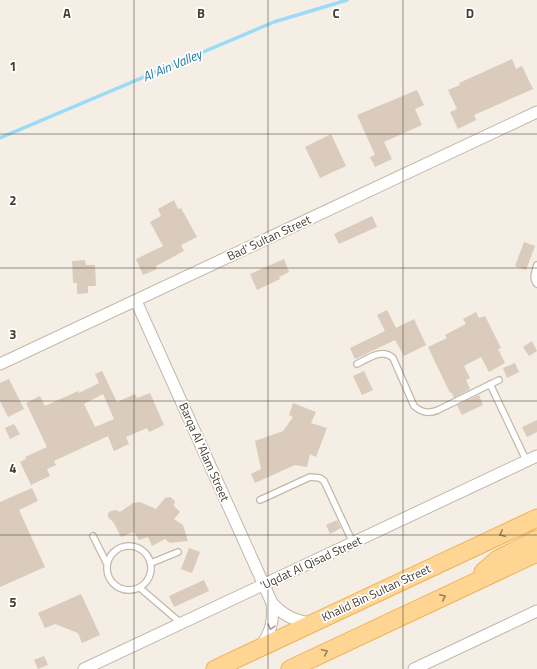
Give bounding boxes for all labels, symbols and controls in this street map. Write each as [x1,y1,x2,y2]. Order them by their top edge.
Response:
text: A [63,3,71,23]
text: B [197,3,205,23]
text: C [332,3,340,23]
text: D [466,3,474,23]
water label: Al Ain Valley [139,43,207,86]
text: 1 [9,56,17,76]
text: 2 [9,190,17,210]
street label: Bad' Sultan Street [224,209,315,265]
text: 3 [9,324,17,344]
street label: Barqa Al 'Alam Street [174,399,235,505]
text: 4 [9,458,17,478]
one-way arrow [498,529,506,537]
street label: 'Uqdat Al Qisad Street [257,530,366,594]
street label: Khalid Bin Sultan Street [318,559,434,626]
text: 5 [9,592,17,612]
one-way arrow [438,594,446,602]
one-way arrow [267,623,276,630]
one-way arrow [321,649,328,657]

